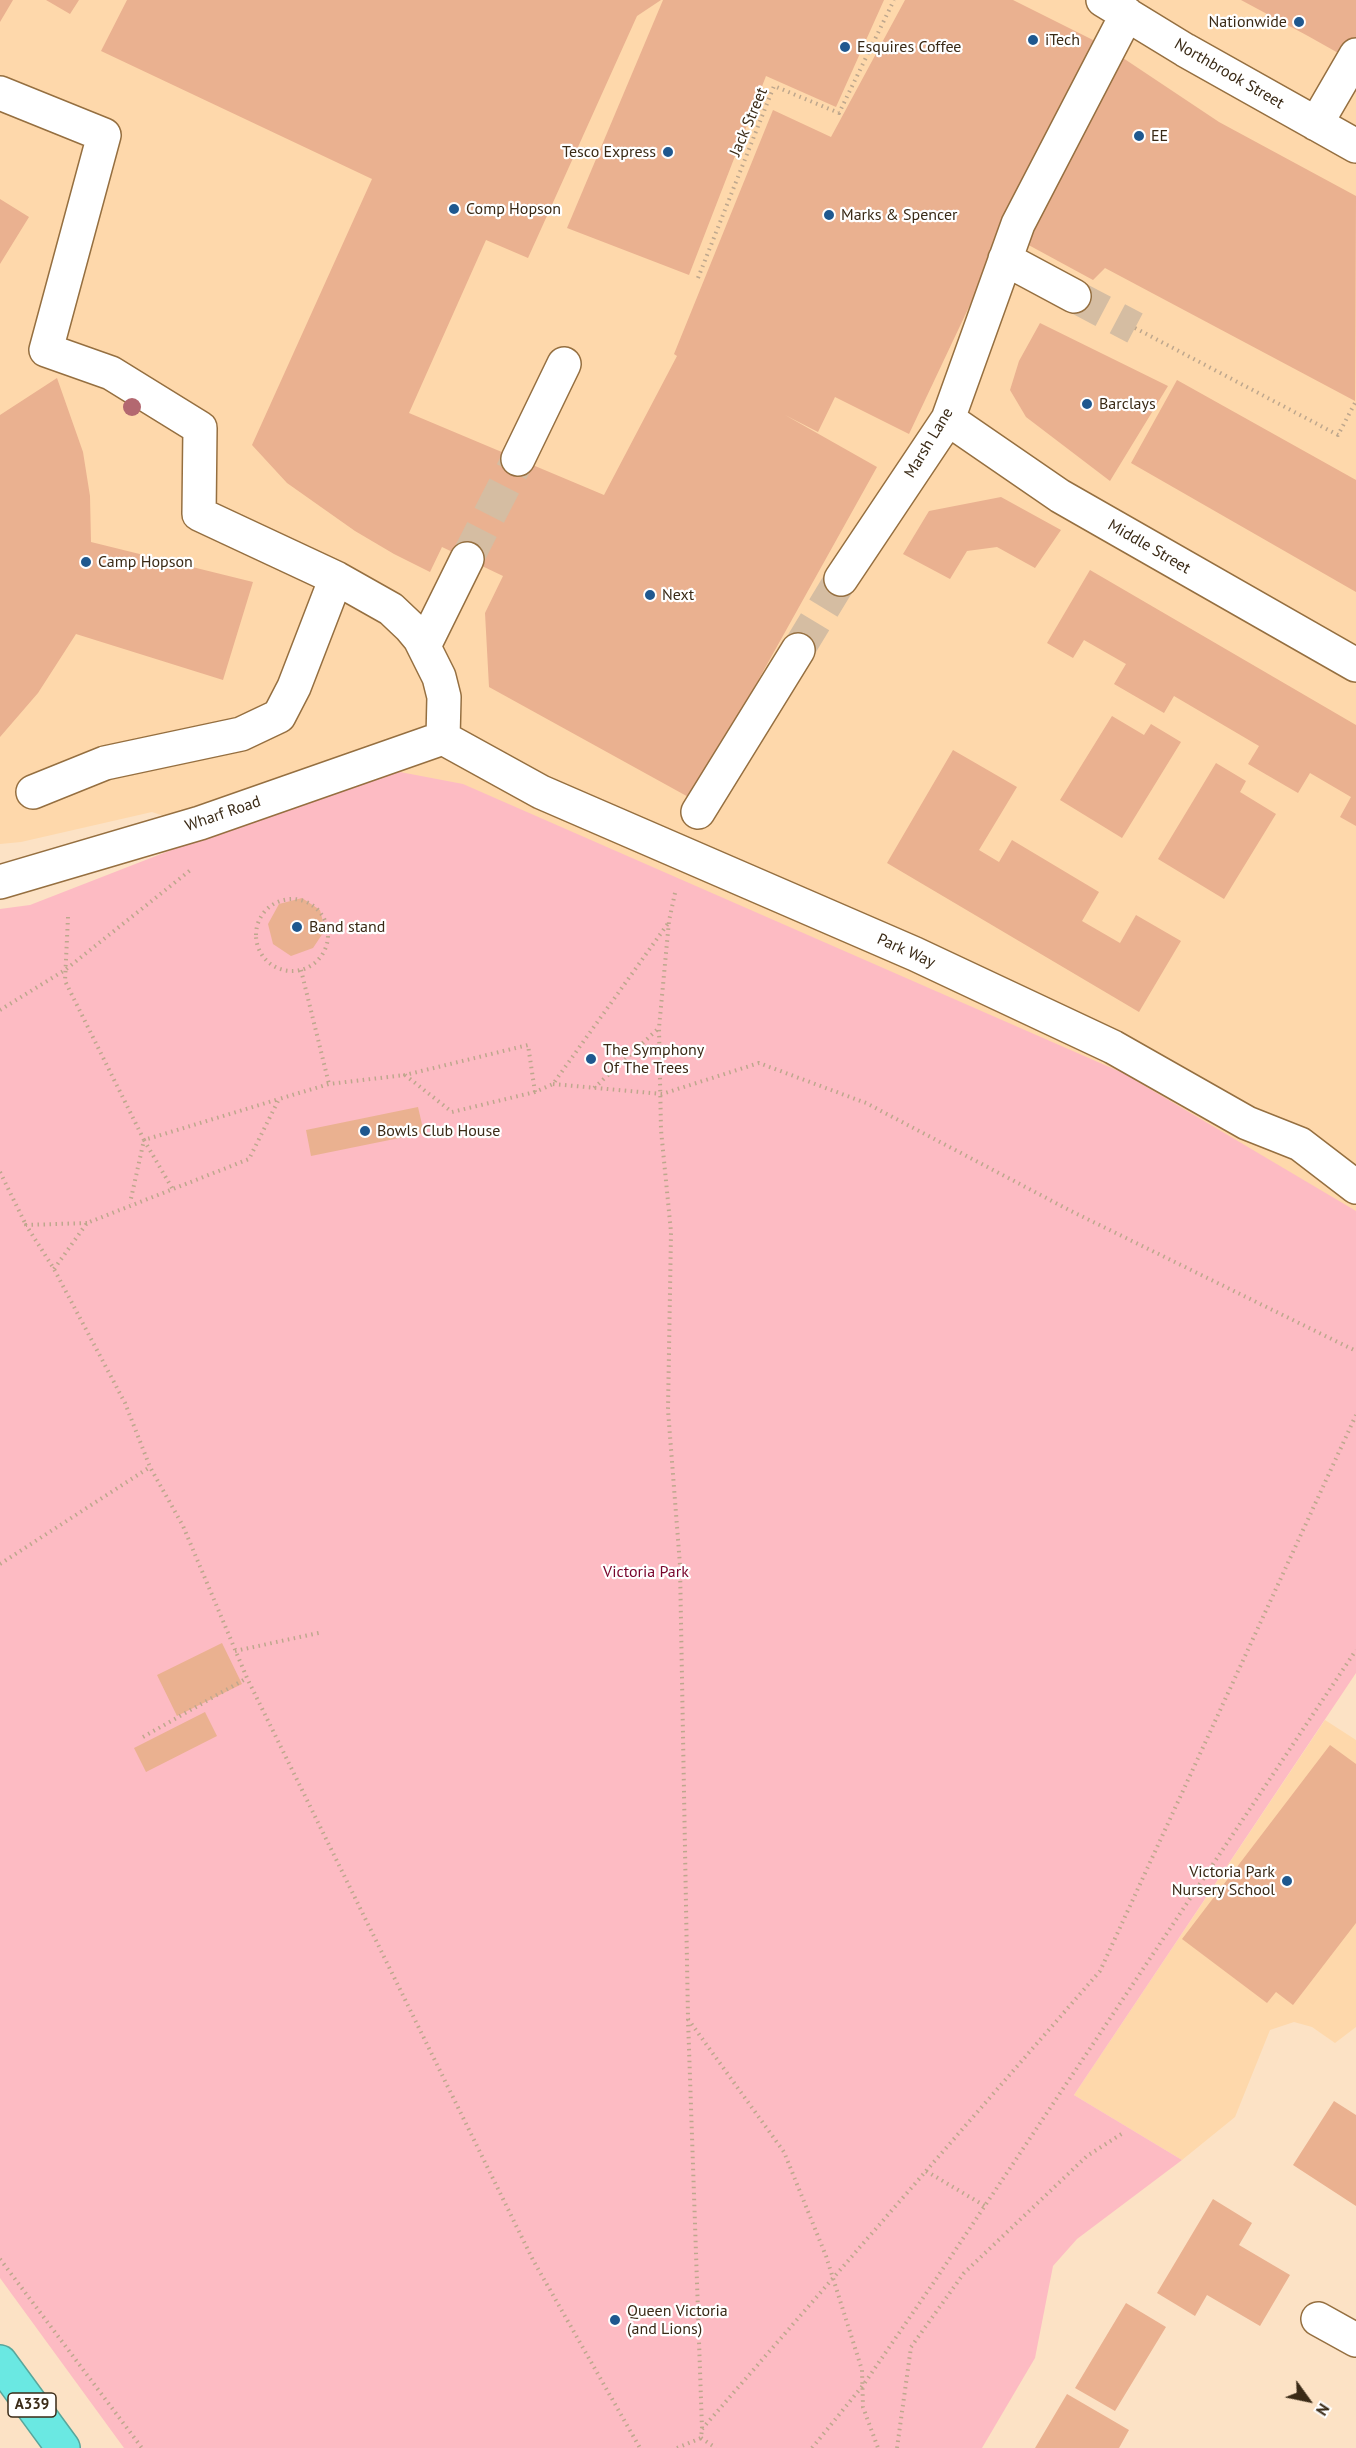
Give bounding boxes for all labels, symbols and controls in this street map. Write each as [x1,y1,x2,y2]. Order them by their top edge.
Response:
place label: Nationwide [1208,12,1287,32]
marker: Nationwide [1292,15,1306,29]
place label: iTech [1045,30,1080,50]
marker: iTech [1026,33,1040,47]
street label: Northbrook Street [1171,35,1287,113]
place label: Esquires Coffee [857,37,961,57]
marker: Esquires Coffee [838,40,852,54]
street label: Jack Street [726,85,772,159]
place label: EE [1151,126,1168,146]
marker: EE [1132,129,1146,143]
place label: Tesco Express [562,142,656,162]
marker: Tesco Express [661,145,675,159]
place label: Comp Hopson [466,199,561,219]
marker: Comp Hopson [447,202,461,216]
place label: Marks & Spencer [841,205,957,225]
marker: Marks & Spencer [822,208,836,222]
place label: Barclays [1099,394,1156,414]
marker: Barclays [1080,397,1094,411]
street label: Marsh Lane [901,404,957,482]
street label: Middle Street [1104,516,1194,578]
place label: Camp Hopson [98,552,193,572]
marker: Camp Hopson [79,555,93,569]
place label: Next [662,585,694,605]
marker: Next [643,588,657,602]
street label: Wharf Road [183,792,263,836]
place label: Band stand [309,917,385,937]
marker: Band stand [290,920,304,934]
street label: Park Way [874,930,938,972]
place label: The Symphony Of The Trees [603,1040,704,1078]
marker: The Symphony Of The Trees [584,1052,598,1066]
place label: Bowls Club House [377,1121,500,1141]
marker: Bowls Club House [358,1124,372,1138]
park label: Victoria Park [603,1562,689,1582]
place label: Victoria Park Nursery School [1172,1862,1275,1900]
marker: Victoria Park Nursery School [1280,1874,1294,1888]
place label: Queen Victoria (and Lions) [627,2301,728,2339]
marker: Queen Victoria (and Lions) [608,2313,622,2327]
north arrow [1278,2370,1338,2430]
road number: A339 [8,2393,56,2417]
text: N [1312,2400,1334,2420]

